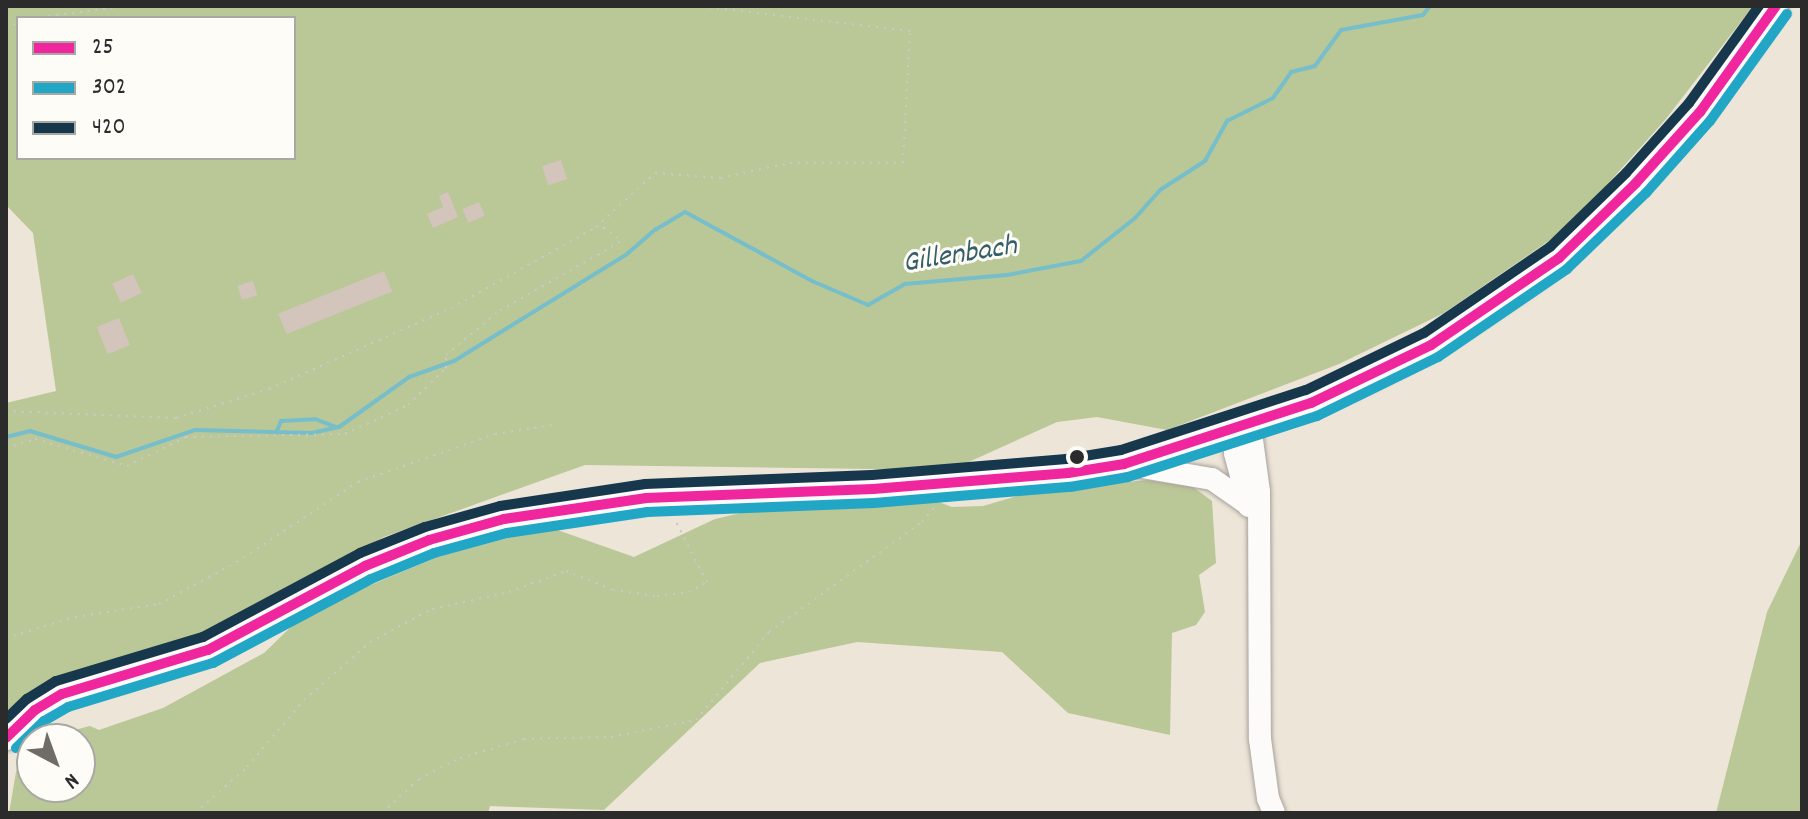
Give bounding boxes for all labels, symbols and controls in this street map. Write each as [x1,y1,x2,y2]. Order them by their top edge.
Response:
legend [16,16,296,160]
text: 25 [92,31,114,65]
text: 302 [92,71,126,105]
text: 420 [92,111,126,145]
water label: Gillenbach [900,230,1020,284]
unlabelled marker [1069,449,1085,465]
north arrow [16,723,96,803]
text: N [56,765,85,795]

